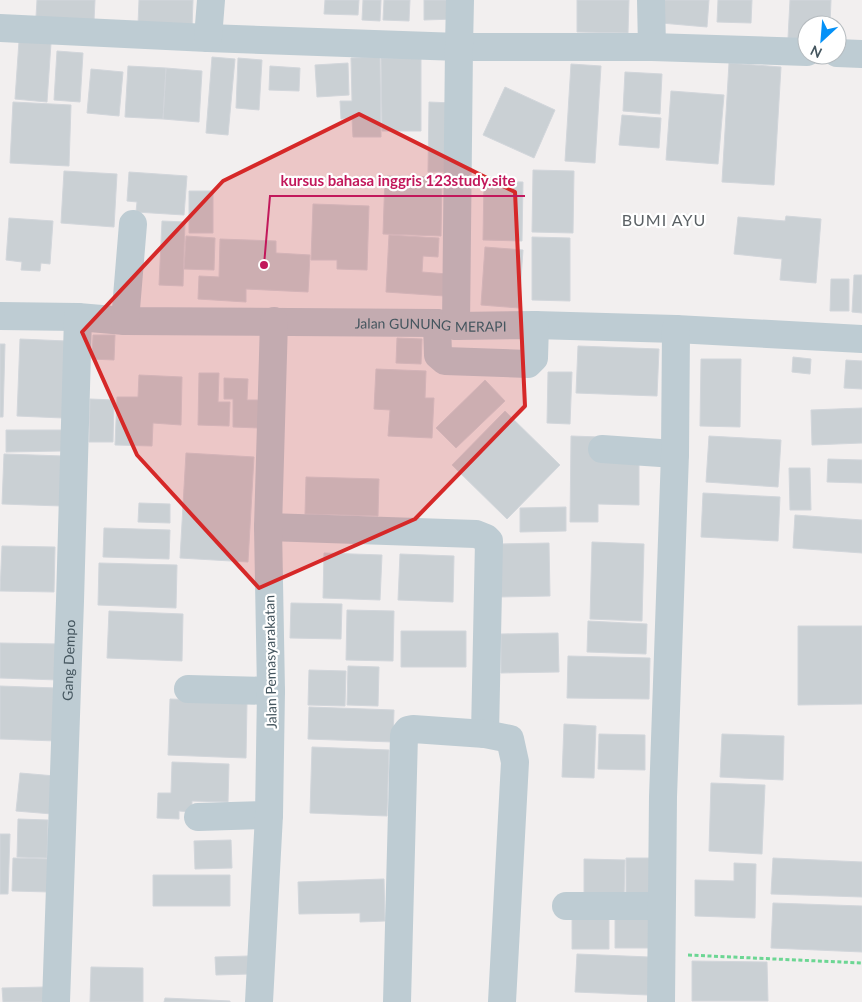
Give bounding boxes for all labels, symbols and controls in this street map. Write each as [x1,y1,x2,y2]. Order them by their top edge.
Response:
north arrow [797,15,847,65]
text: N [808,42,825,62]
callout: kursus bahasa inggris 123study.site [270,166,525,196]
text: kursus bahasa inggris 123study.site [280,171,516,189]
district label: BUMI AYU [622,210,706,229]
street label: Jalan GUNUNG MERAPI [355,314,507,335]
street label: Jalan Pemasyarakatan [260,595,280,729]
street label: Gang Dempo [58,619,78,701]

